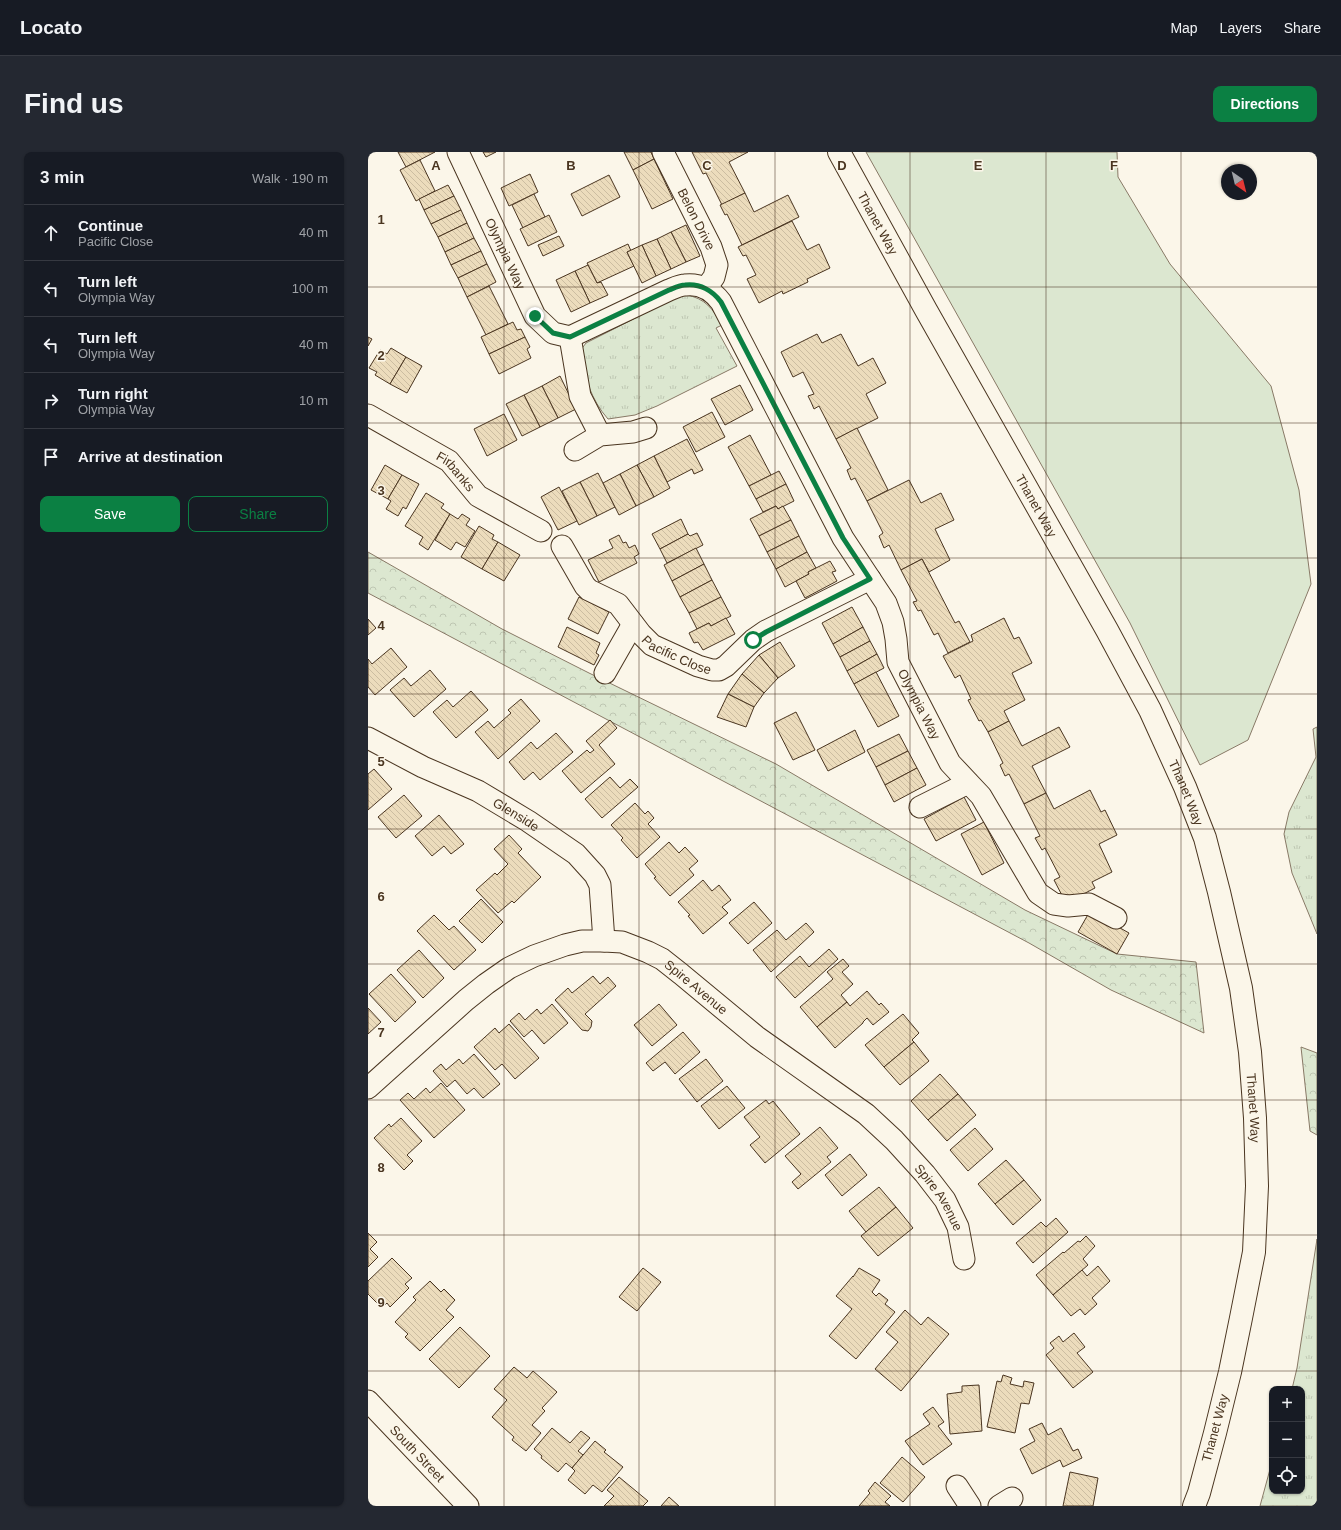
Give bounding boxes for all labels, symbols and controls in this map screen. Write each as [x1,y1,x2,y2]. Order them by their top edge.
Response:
text: Locato [20,17,82,38]
text: Map [1170,20,1198,36]
text: Layers [1220,20,1262,36]
text: Share [1284,20,1321,36]
button: Directions [1213,86,1317,122]
text: Find us [24,88,124,119]
text: A [431,158,441,173]
text: B [566,158,576,173]
text: C [702,158,712,173]
text: D [837,158,847,173]
text: E [974,158,983,173]
text: F [1110,158,1118,173]
north arrow [1221,164,1257,200]
text: 3 min [40,168,84,187]
text: Walk · 190 m [252,171,328,186]
street label: Belon Drive [675,186,719,252]
street label: Thanet Way [855,189,902,258]
text: 1 [377,212,385,227]
street label: Olympia Way [482,215,529,292]
text: Continue [78,217,143,234]
icon: ahead [40,222,62,244]
text: 40 m [299,225,328,240]
text: Pacific Close [78,234,153,249]
text: Turn left [78,273,137,290]
icon: left [40,278,62,300]
text: 100 m [292,281,328,296]
text: Olympia Way [78,290,155,305]
route end [526,307,544,325]
text: Turn left [78,329,137,346]
icon: left [40,334,62,356]
text: 40 m [299,337,328,352]
text: Olympia Way [78,346,155,361]
text: 2 [377,348,385,363]
text: Turn right [78,385,148,402]
icon: right [40,390,62,412]
text: 10 m [299,393,328,408]
text: Olympia Way [78,402,155,417]
icon: arrive [40,446,62,468]
text: Arrive at destination [78,448,223,465]
street label: Firbanks [434,448,479,495]
street label: Thanet Way [1013,472,1061,540]
text: 3 [377,483,385,498]
button: Save [40,496,180,532]
button: Share [188,496,328,532]
text: 4 [377,618,385,633]
route start [744,631,762,649]
street label: Pacific Close [639,632,713,677]
street label: Olympia Way [895,666,944,742]
text: 5 [377,754,385,769]
street label: Thanet Way [1166,757,1207,828]
street label: Glenside [491,794,542,834]
text: 6 [377,889,385,904]
street label: Spire Avenue [662,956,731,1017]
text: 7 [377,1025,385,1040]
street label: Thanet Way [1244,1072,1263,1143]
text: 8 [377,1160,385,1175]
street label: Spire Avenue [912,1161,966,1233]
text: 9 [377,1295,385,1310]
map controls [1269,1386,1305,1494]
button: + [1269,1386,1305,1422]
street label: Thanet Way [1199,1392,1231,1464]
street label: South Street [387,1422,448,1485]
button: − [1269,1422,1305,1458]
button: locate [1269,1458,1305,1494]

